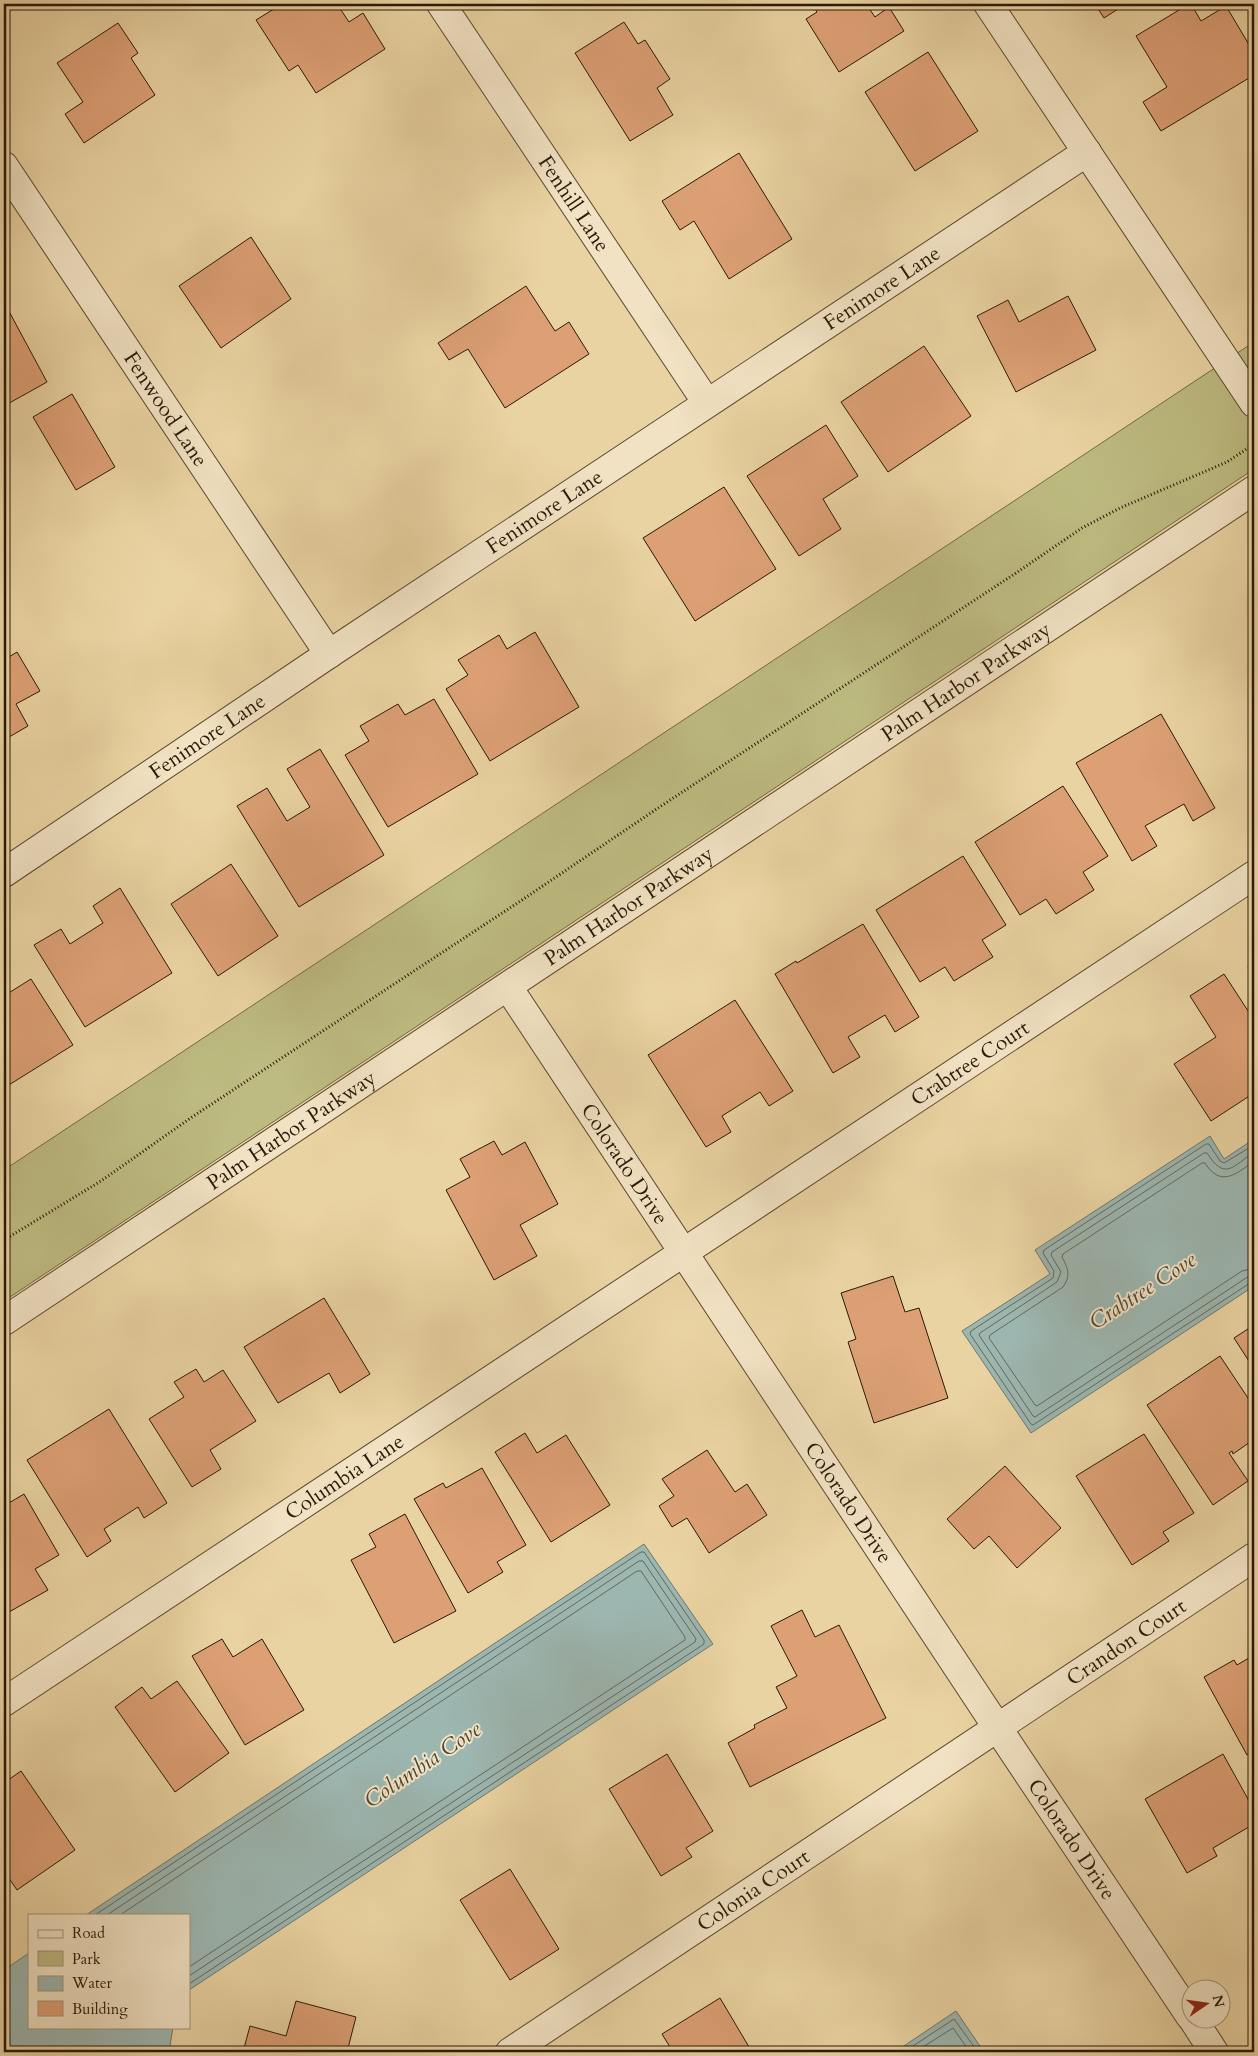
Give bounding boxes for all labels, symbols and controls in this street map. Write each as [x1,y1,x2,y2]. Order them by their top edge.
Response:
street label: Fenhill Lane [531,150,616,258]
street label: Fenimore Lane [818,239,946,338]
street label: Fenwood Lane [116,346,214,473]
street label: Fenimore Lane [480,463,609,561]
street label: Palm Harbor Parkway [876,615,1057,749]
street label: Fenimore Lane [144,687,271,786]
street label: Palm Harbor Parkway [538,839,719,973]
street label: Crabtree Court [905,1014,1035,1113]
street label: Palm Harbor Parkway [201,1064,382,1197]
street label: Colorado Drive [574,1098,675,1230]
water label: Crabtree Cove [1083,1245,1202,1337]
street label: Columbia Lane [279,1427,410,1527]
street label: Colorado Drive [798,1437,899,1569]
street label: Crandon Court [1061,1592,1192,1693]
water label: Columbia Cove [358,1714,487,1815]
street label: Colorado Drive [1021,1773,1122,1906]
street label: Colonia Court [691,1842,816,1939]
legend [28,1914,190,2028]
text: Road [72,1923,105,1943]
text: Park [72,1949,101,1969]
text: Water [71,1973,113,1993]
north arrow [1180,1978,1230,2028]
text: N [1208,1993,1229,2009]
text: Building [72,1999,128,2019]

